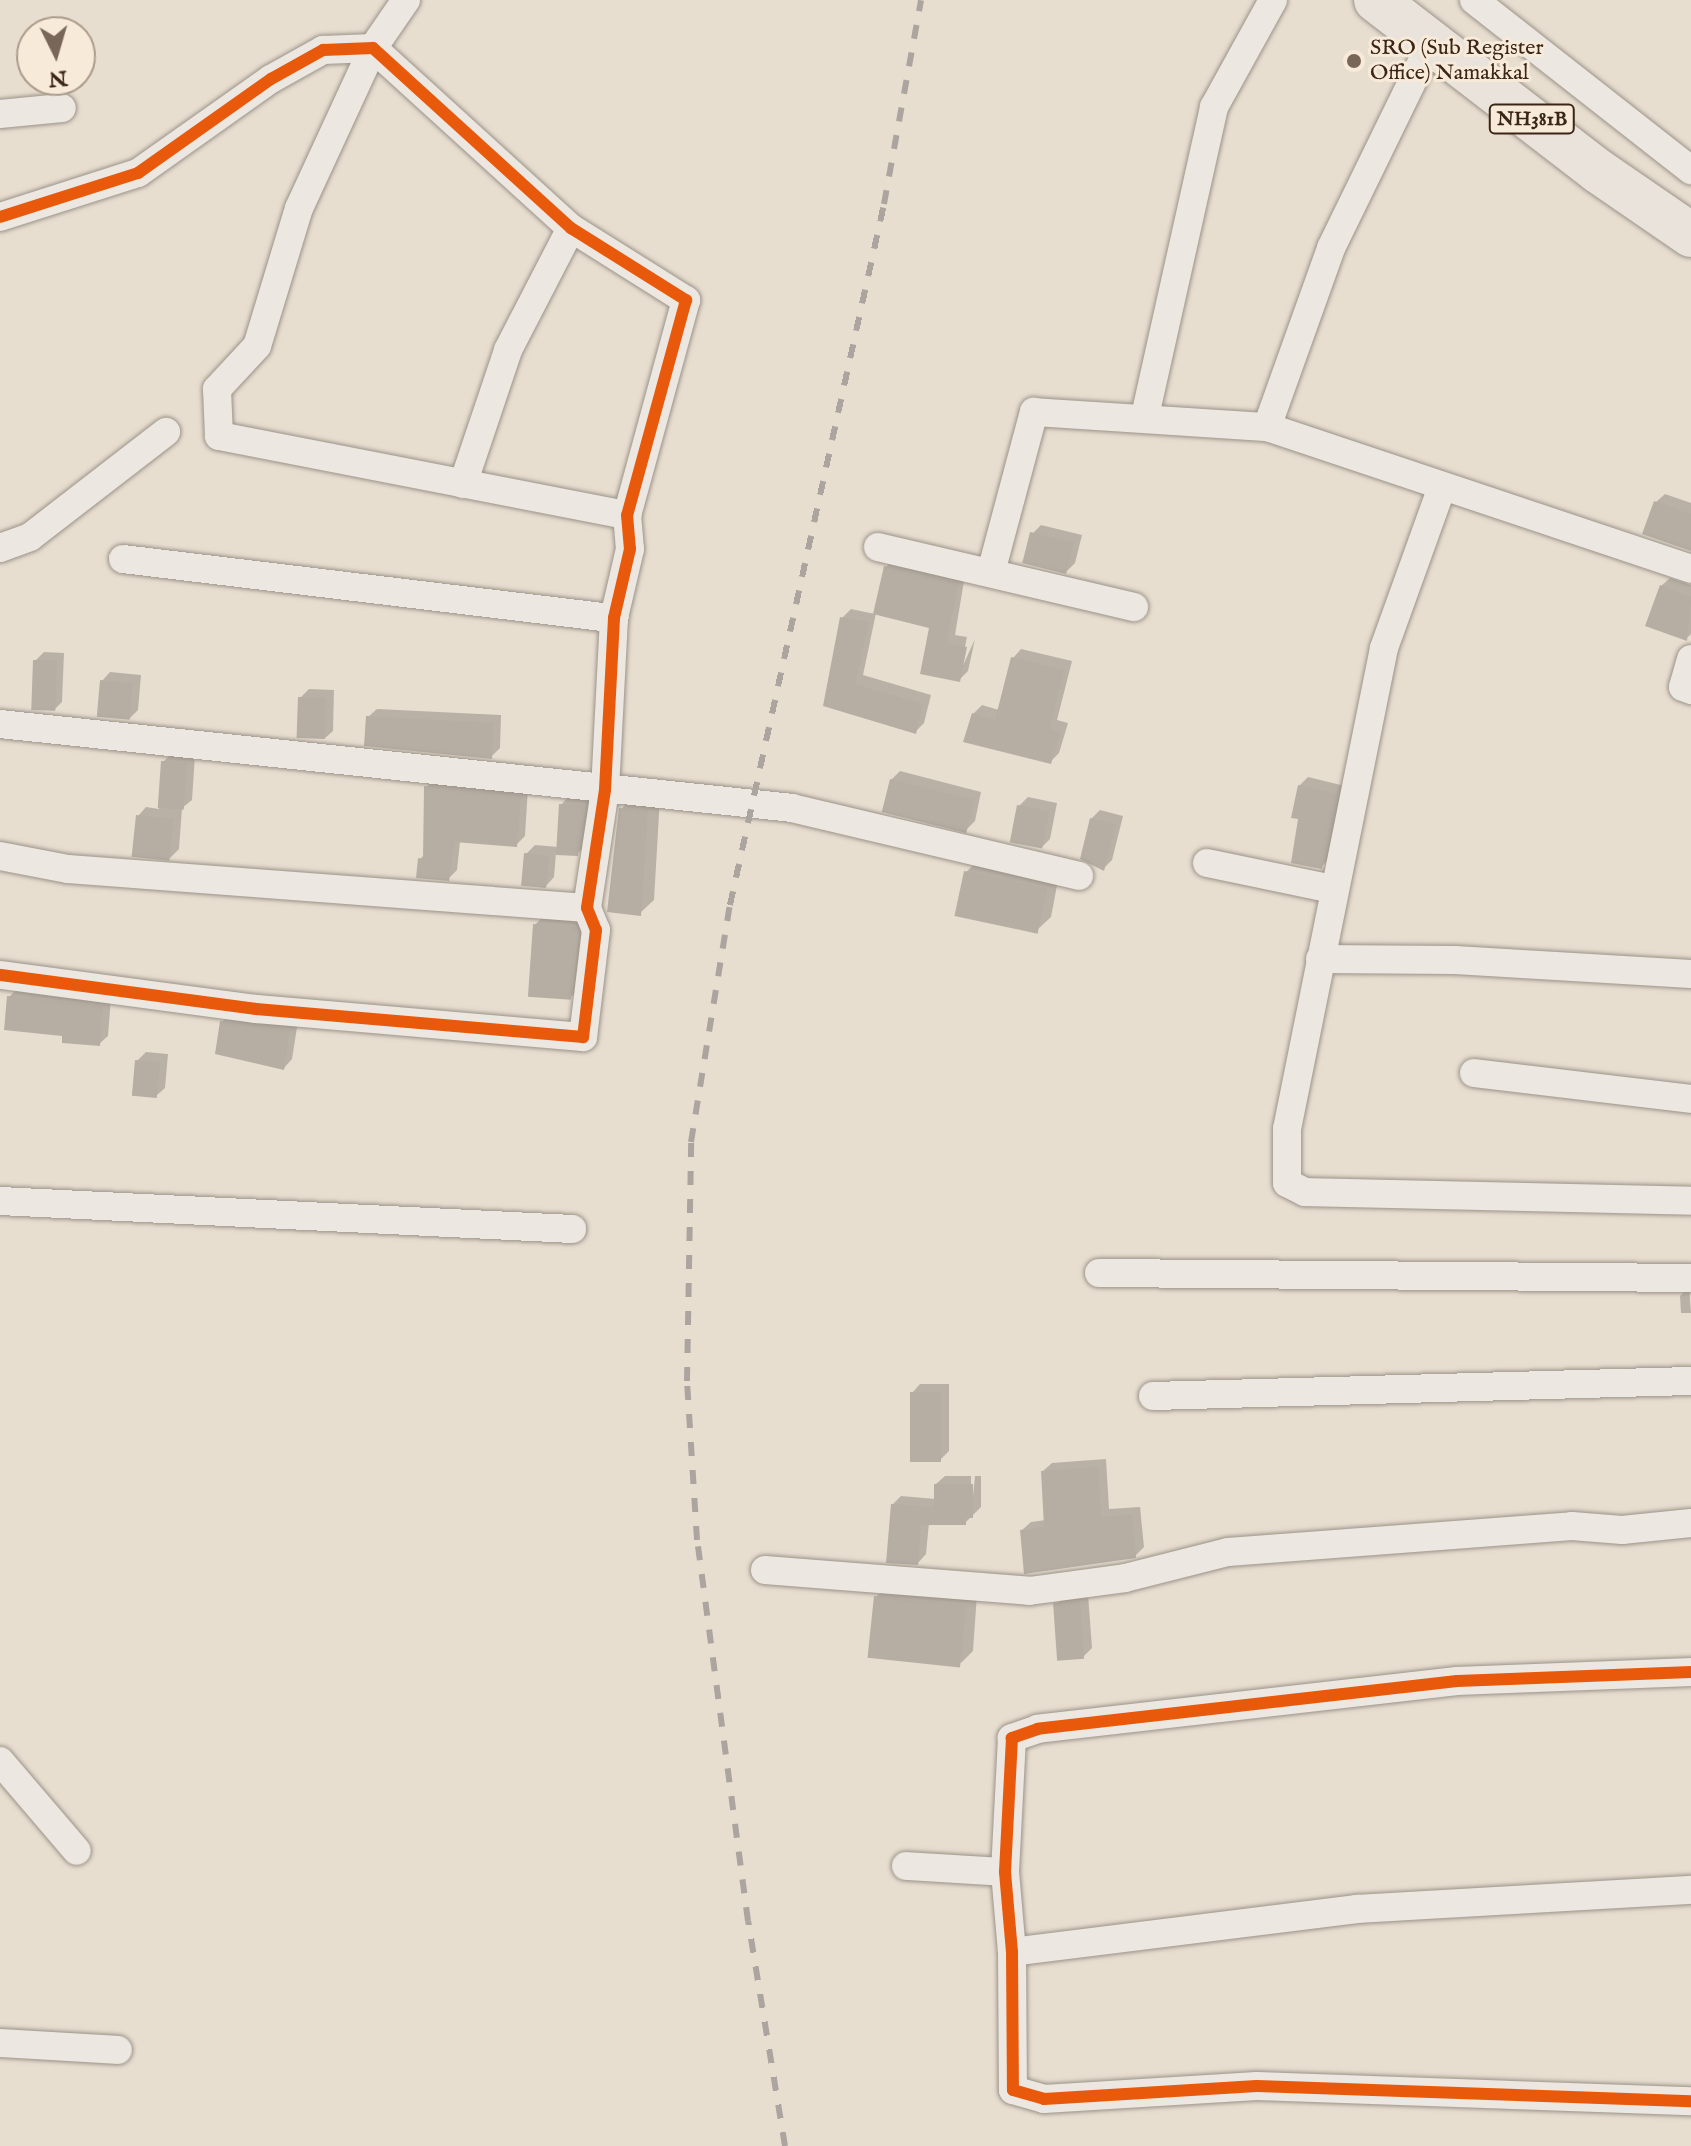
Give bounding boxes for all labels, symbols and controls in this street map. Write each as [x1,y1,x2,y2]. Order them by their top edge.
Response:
north arrow [16,16,96,96]
place label: SRO (Sub Register Office) Namakkal [1370,35,1543,86]
marker: SRO (Sub Register Office) Namakkal [1345,52,1363,70]
text: N [47,63,69,93]
road number: NH381B [1488,103,1576,135]

